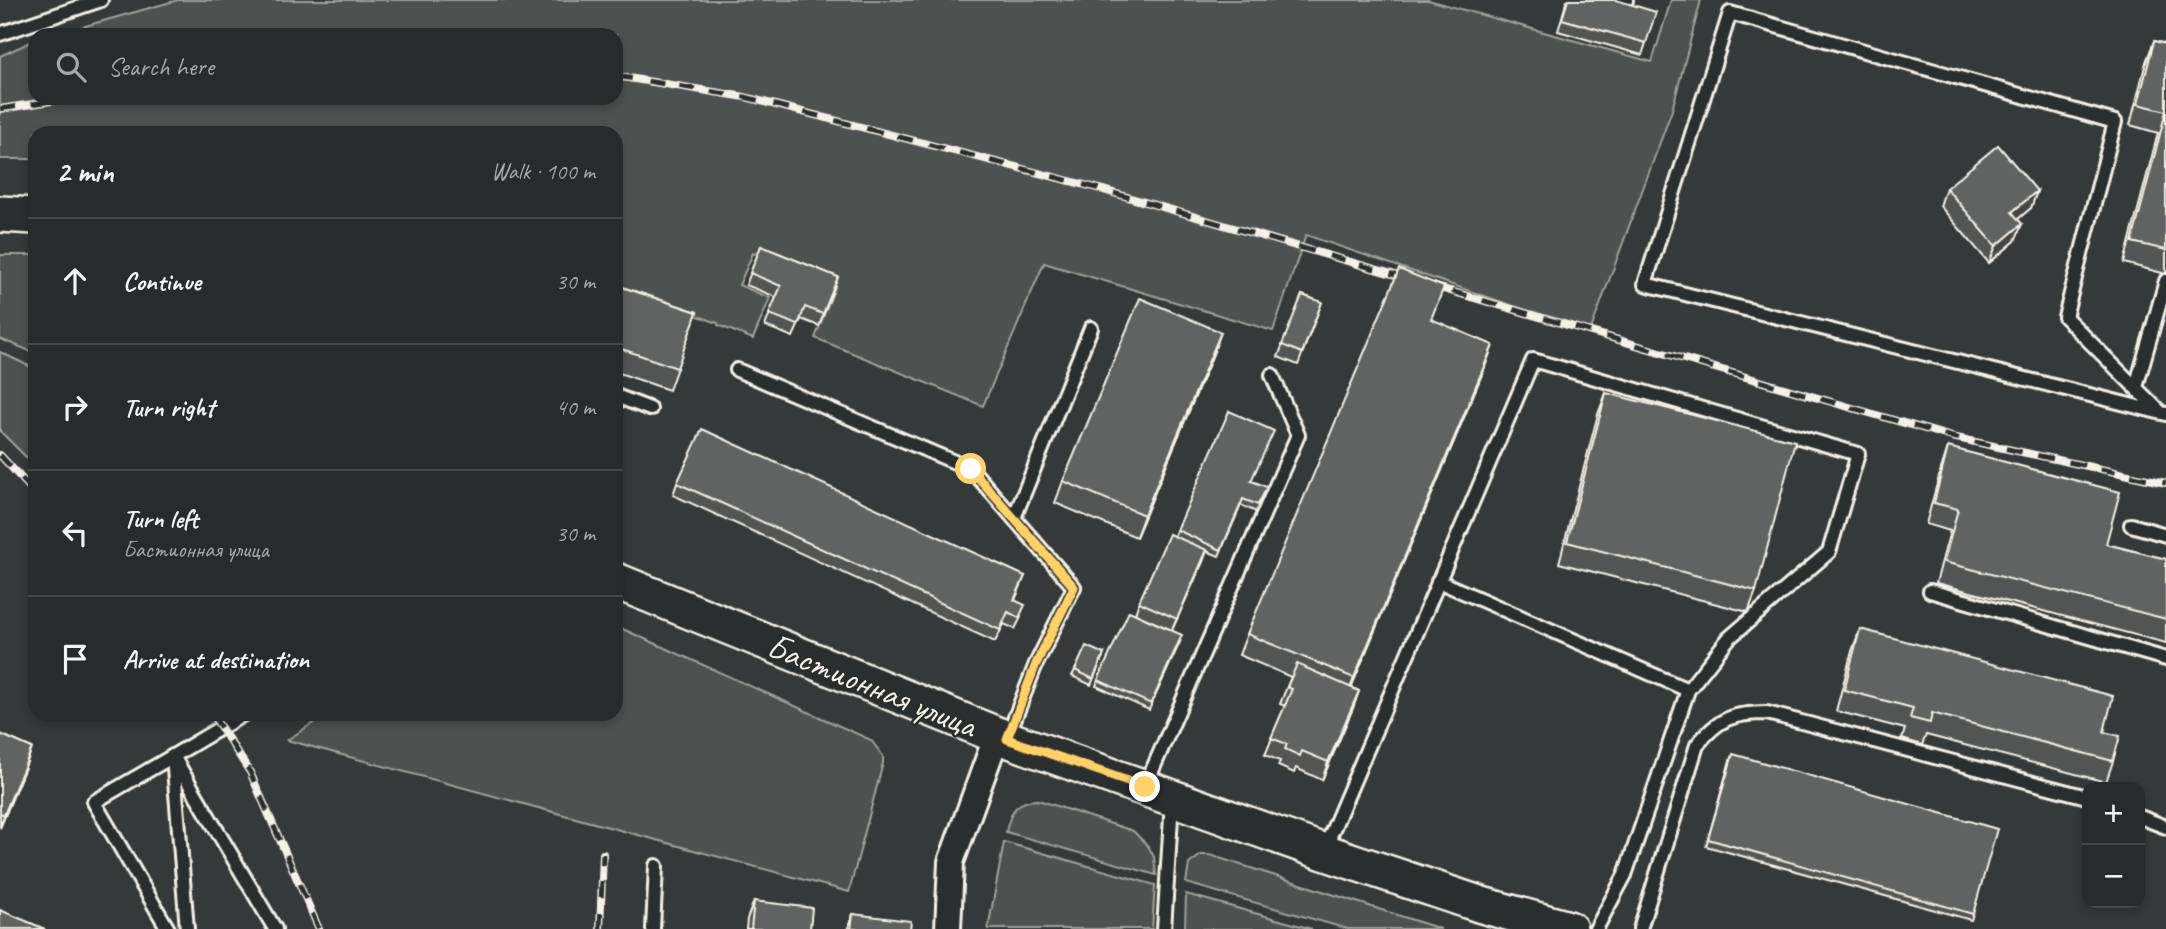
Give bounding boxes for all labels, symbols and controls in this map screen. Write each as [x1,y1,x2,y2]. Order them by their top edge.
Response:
search box [28,28,623,105]
icon: search [52,48,90,86]
text: Search here [108,50,214,83]
text: 2 min [56,153,113,191]
text: Walk · 100 m [491,157,595,186]
icon: ahead [56,262,94,300]
text: Continue [123,265,201,298]
text: 30 m [556,267,595,296]
icon: right [56,388,94,426]
text: Turn right [123,391,214,424]
text: 40 m [556,393,595,422]
route start [955,453,986,484]
text: Turn left [123,502,198,535]
icon: left [56,514,94,552]
text: 30 m [556,519,595,548]
text: Бастионная улица [123,535,269,564]
street label: Бастионная улица [761,623,985,749]
icon: arrive [56,640,94,678]
text: Arrive at destination [123,643,309,676]
route end [1129,771,1160,802]
map controls [2082,782,2145,908]
button: + [2082,782,2145,845]
button: − [2082,845,2145,908]

